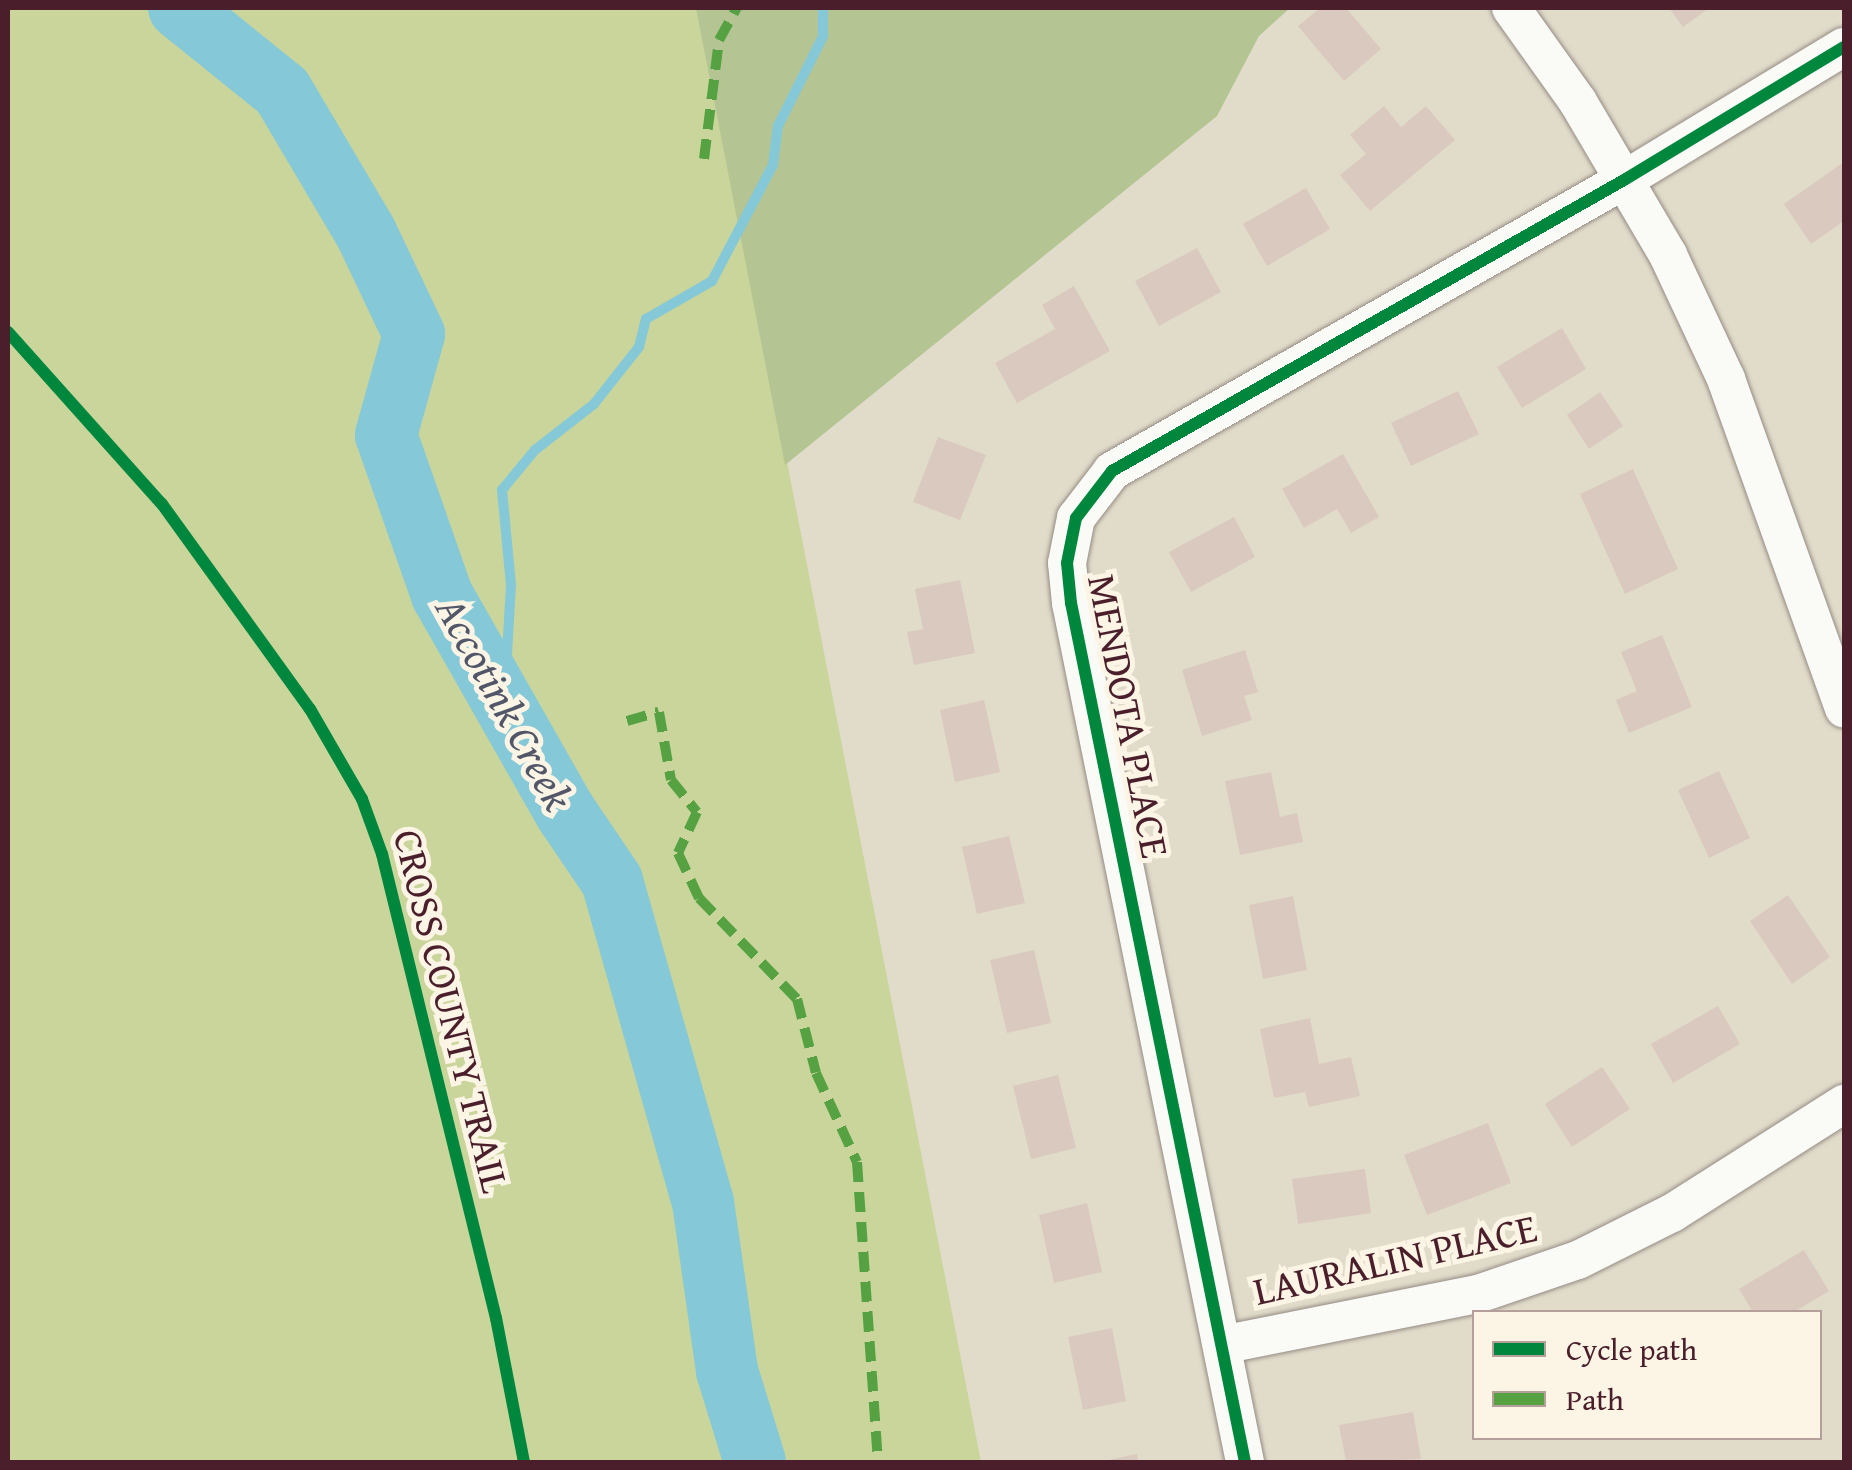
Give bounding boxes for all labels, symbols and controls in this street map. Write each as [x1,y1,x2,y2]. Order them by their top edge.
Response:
street label: MENDOTA PLACE [1078,570,1180,862]
water label: Accotink Creek [426,587,584,819]
street label: CROSS COUNTY TRAIL [384,825,520,1197]
street label: LAURALIN PLACE [1249,1203,1541,1315]
legend [1472,1310,1822,1440]
text: Cycle path [1566,1327,1697,1371]
text: Path [1566,1377,1624,1421]

